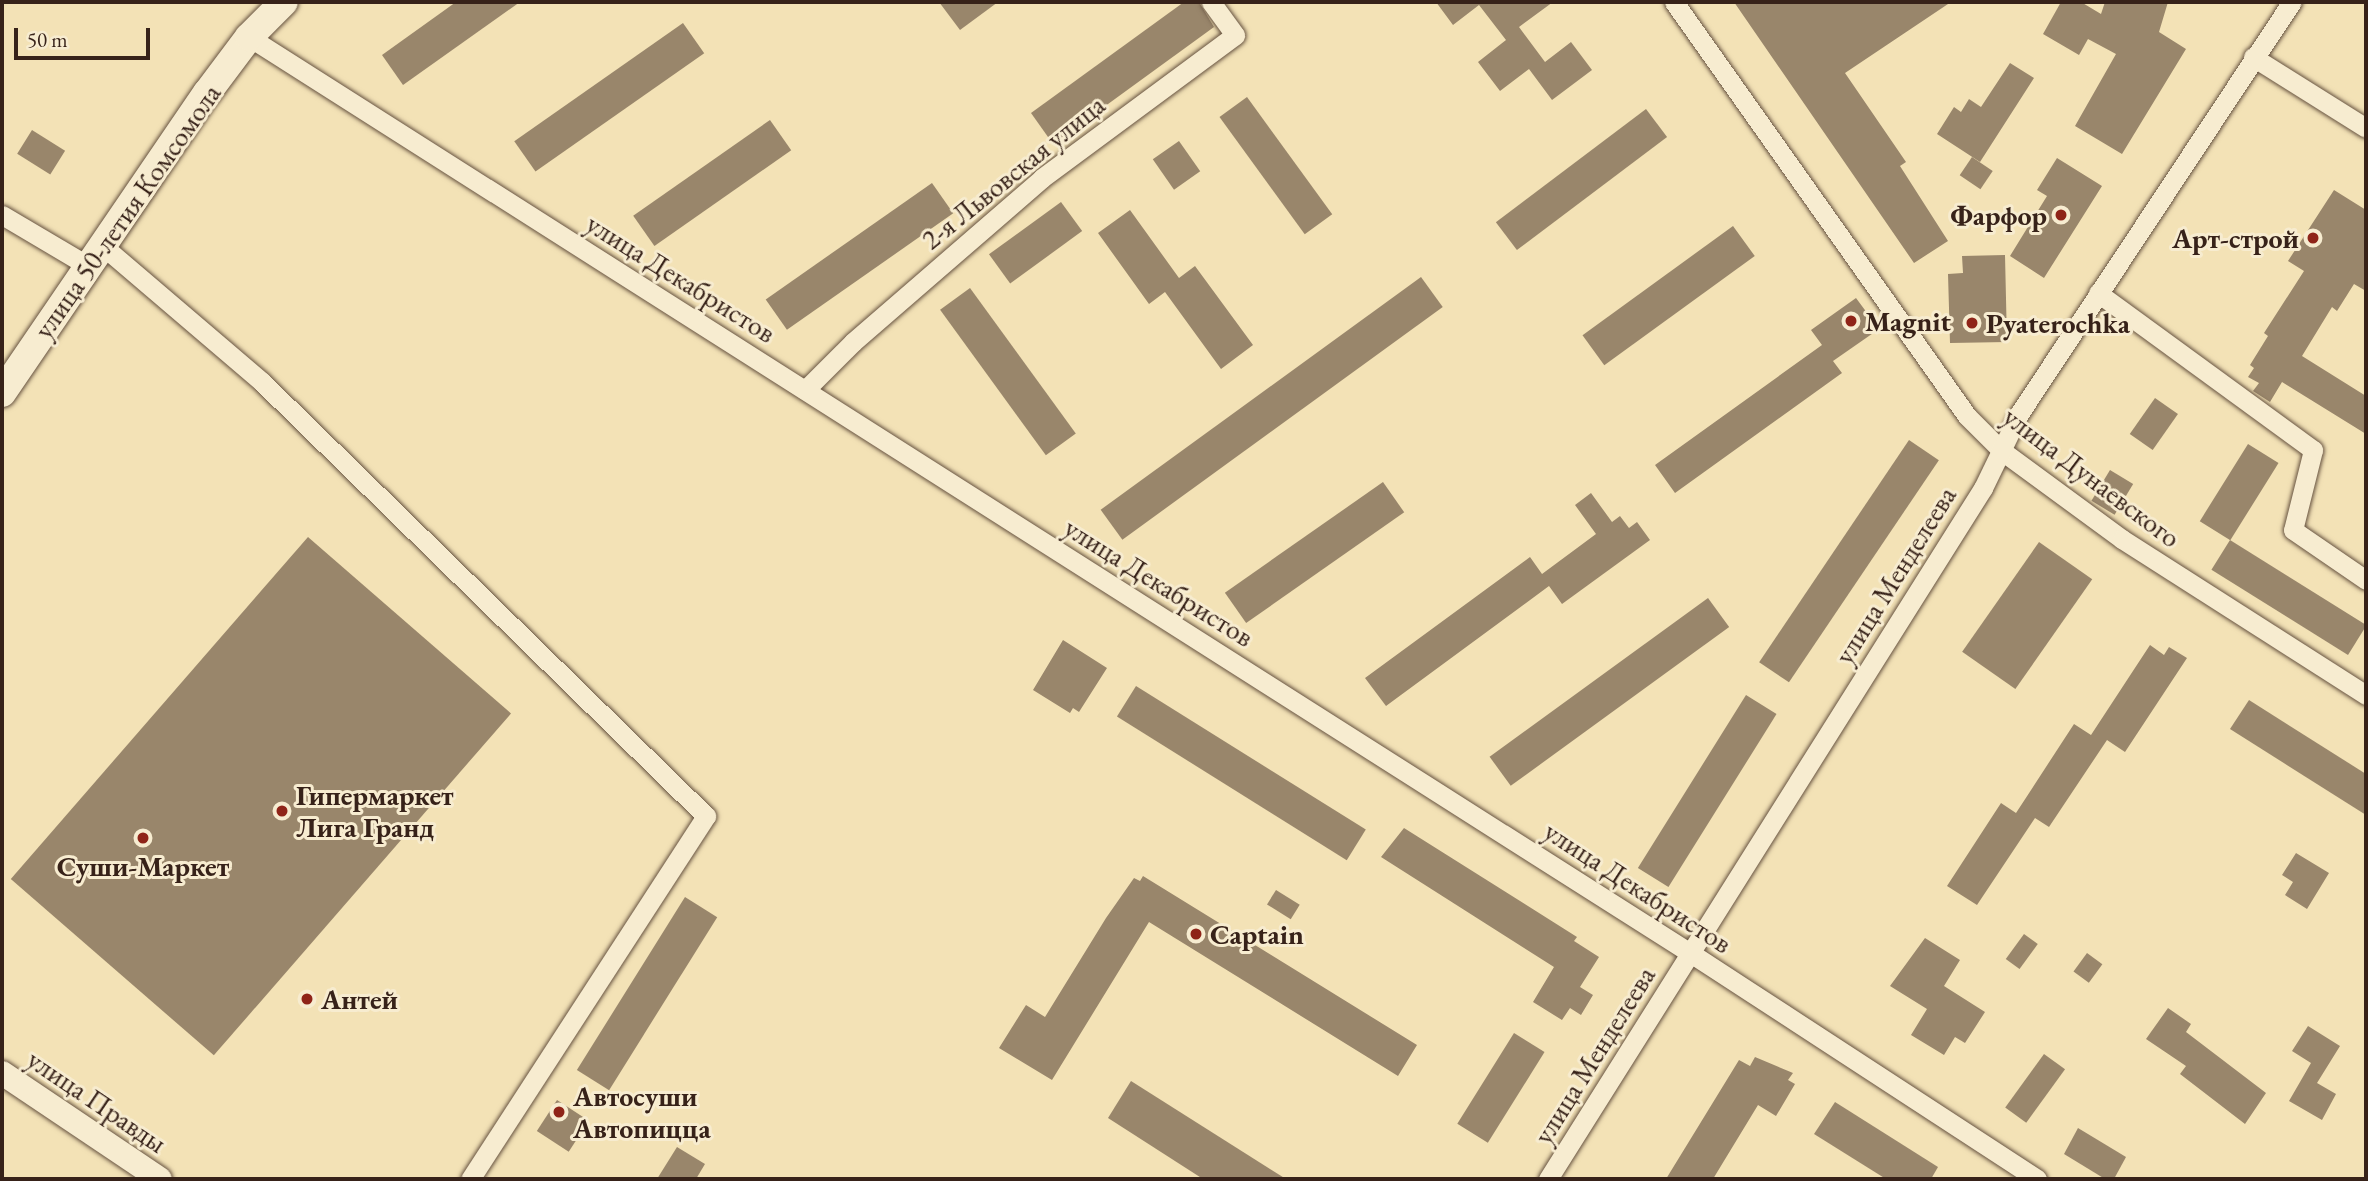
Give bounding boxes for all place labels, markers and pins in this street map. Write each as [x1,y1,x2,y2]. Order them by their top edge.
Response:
place label: Фарфор [1951,198,2047,232]
marker: Фарфор [2053,207,2069,223]
place label: Арт-строй [2172,221,2299,255]
marker: Арт-строй [2305,230,2321,246]
place label: Magnit [1865,304,1951,338]
place label: Pyaterochka [1986,306,2130,340]
marker: Magnit [1843,313,1859,329]
marker: Pyaterochka [1964,315,1980,331]
place label: Гипермаркет Лига Гранд [296,778,454,844]
marker: Гипермаркет Лига Гранд [274,803,290,819]
marker: Суши-Маркет [135,830,151,846]
place label: Суши-Маркет [57,849,229,883]
place label: Captain [1210,917,1304,951]
marker: Captain [1188,926,1204,942]
place label: Антей [321,982,398,1016]
marker: Антей [299,991,315,1007]
place label: Автосуши Автопицца [573,1079,711,1145]
marker: Автосуши Автопицца [551,1104,567,1120]

